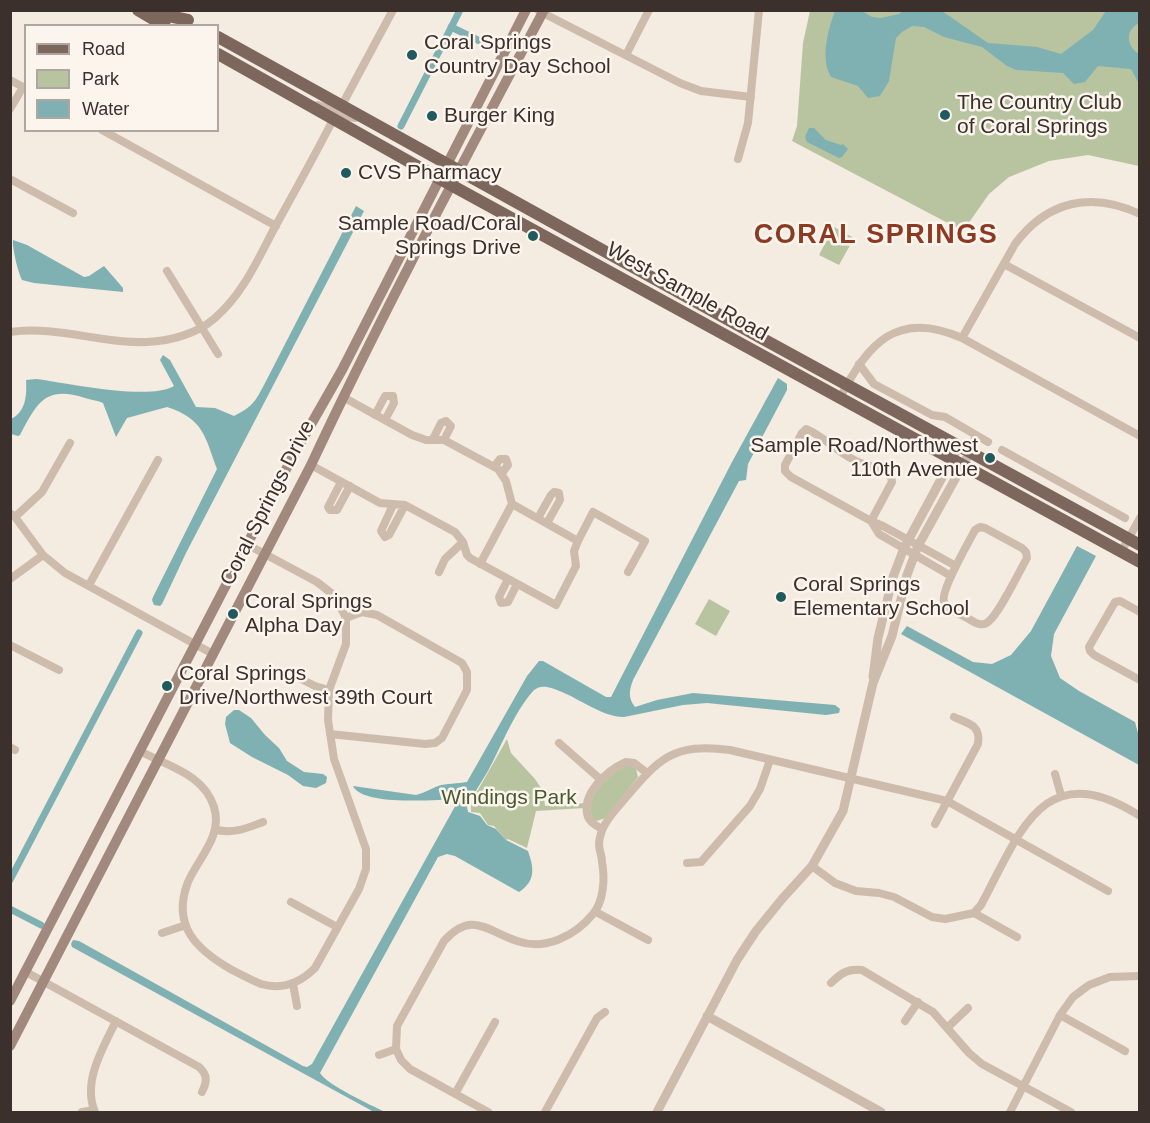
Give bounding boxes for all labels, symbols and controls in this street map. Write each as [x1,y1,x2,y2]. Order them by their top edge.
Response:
legend [24,24,219,132]
place label: Coral Springs Country Day School [424,30,611,80]
text: Road [82,39,125,59]
marker: Coral Springs Country Day School [405,48,419,62]
text: Park [82,69,119,89]
place label: The Country Club of Coral Springs [957,90,1122,140]
text: Water [82,99,129,119]
place label: Burger King [444,103,555,129]
marker: The Country Club of Coral Springs [938,108,952,122]
marker: Burger King [425,109,439,123]
place label: CVS Pharmacy [358,160,502,186]
marker: CVS Pharmacy [339,166,353,180]
place label: Sample Road/Coral Springs Drive [338,211,521,261]
district label: CORAL SPRINGS [754,220,998,252]
marker: Sample Road/Coral Springs Drive [526,229,540,243]
street label: West Sample Road [602,237,772,347]
street label: Coral Springs Drive [215,416,321,590]
place label: Sample Road/Northwest 110th Avenue [750,433,978,483]
marker: Sample Road/Northwest 110th Avenue [983,451,997,465]
place label: Coral Springs Elementary School [793,572,969,622]
place label: Coral Springs Alpha Day [245,589,372,639]
marker: Coral Springs Elementary School [774,590,788,604]
marker: Coral Springs Alpha Day [226,607,240,621]
place label: Coral Springs Drive/Northwest 39th Court [179,661,432,711]
marker: Coral Springs Drive/Northwest 39th Court [160,679,174,693]
park label: Windings Park [441,785,577,811]

